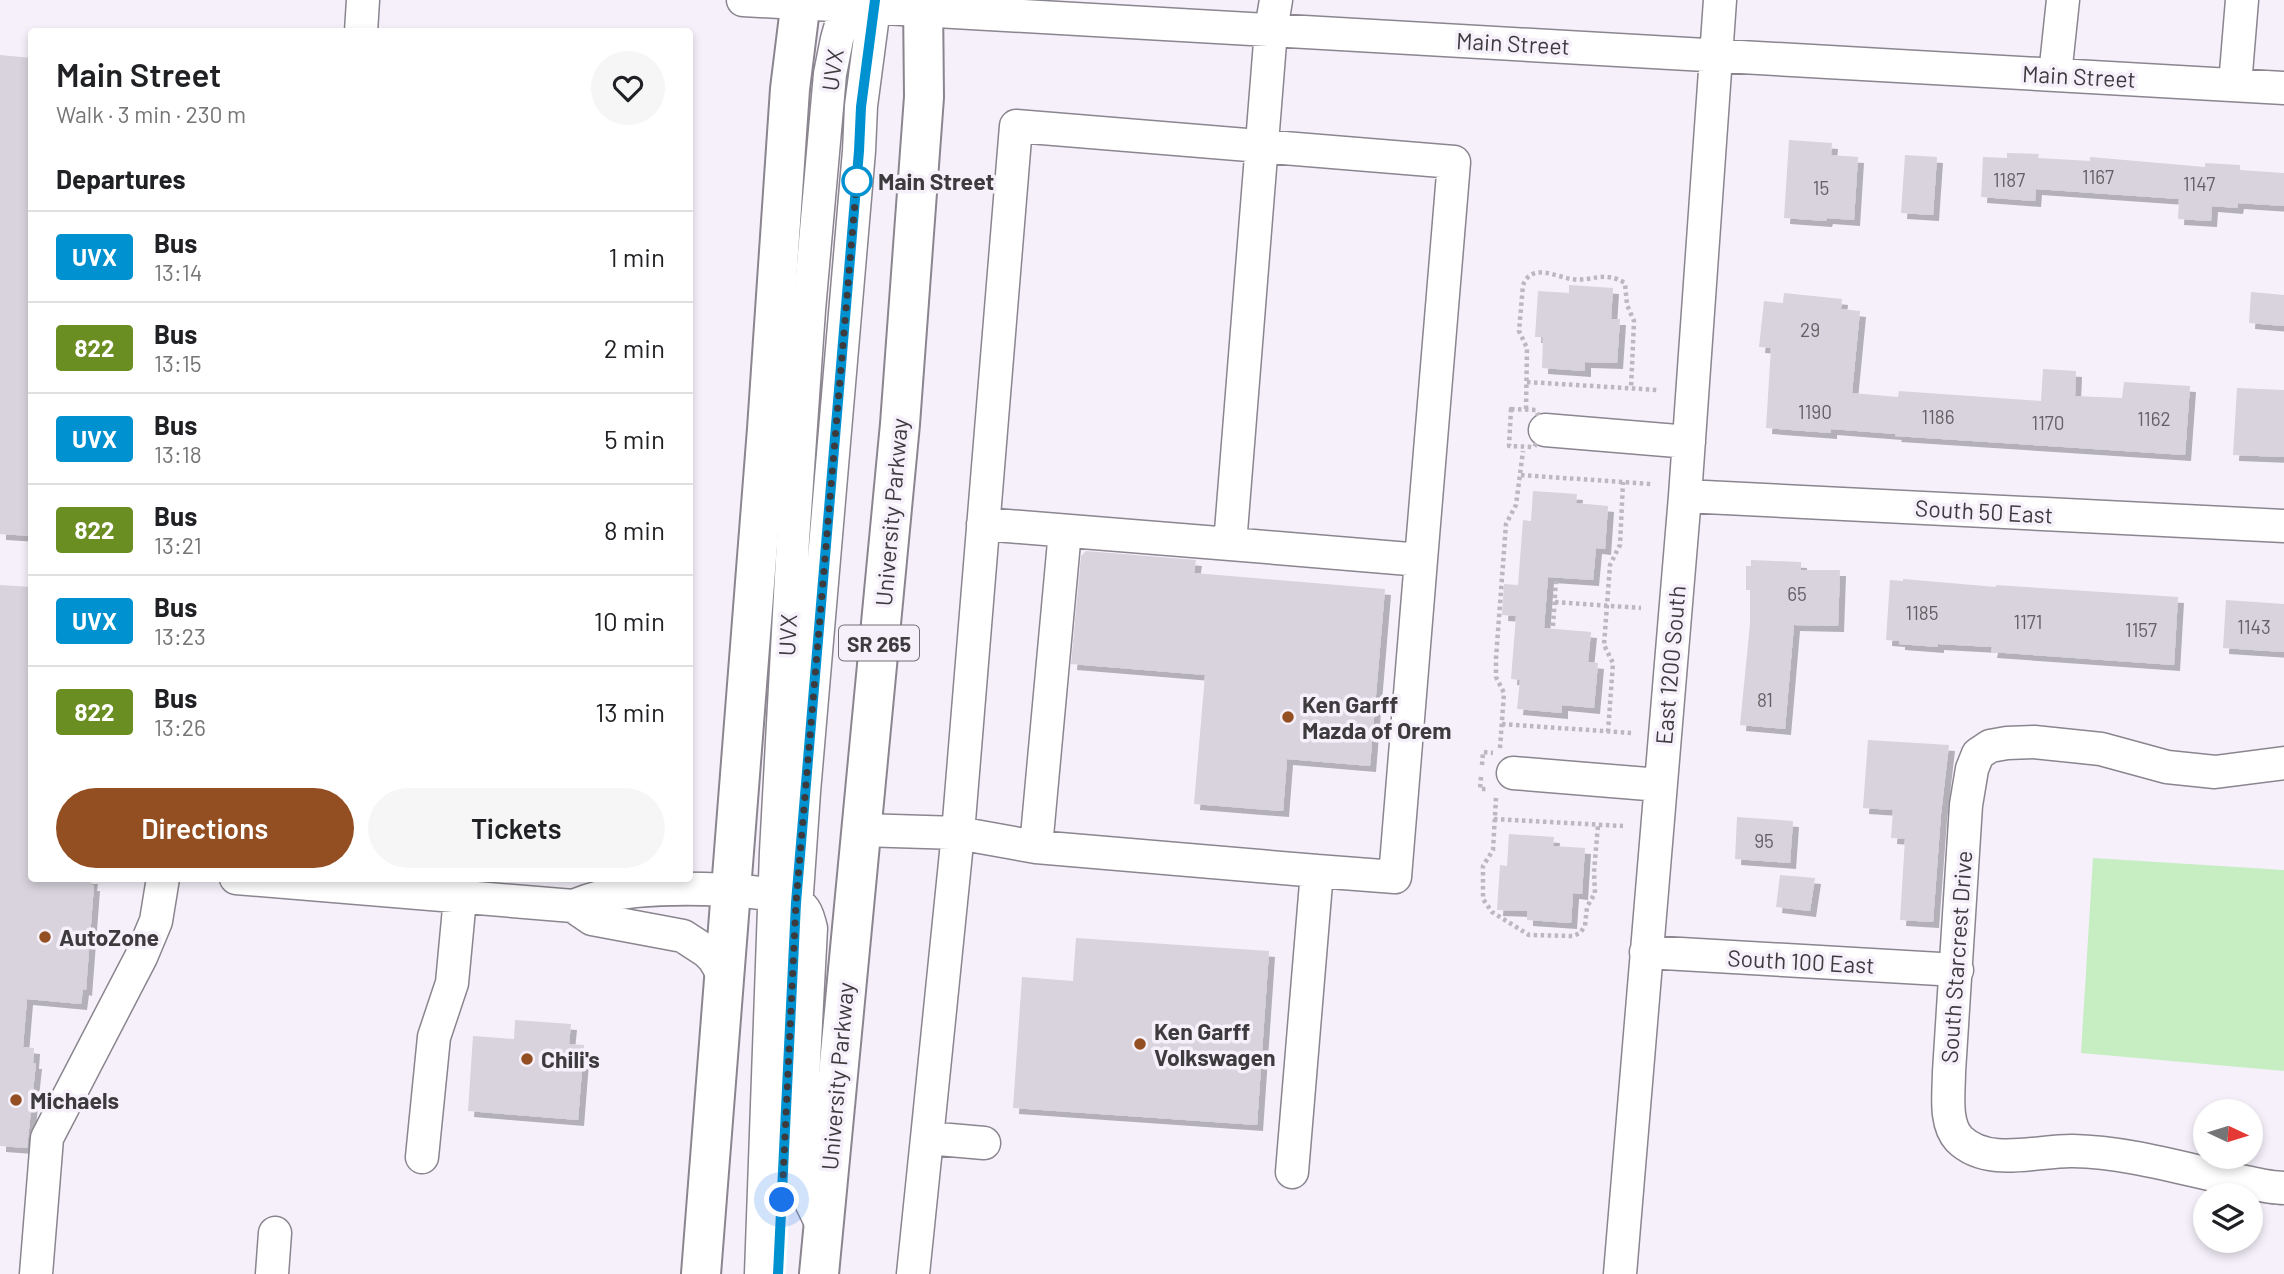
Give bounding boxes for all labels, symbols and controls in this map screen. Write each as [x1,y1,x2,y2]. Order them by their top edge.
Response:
street label: Main Street [1455,26,1571,60]
street label: UVX [815,47,849,93]
button: heart [591,51,665,125]
text: Main Street [56,54,221,94]
street label: Main Street [2021,59,2137,93]
text: Walk · 3 min · 230 m [56,100,246,128]
text: Departures [56,163,186,194]
house number: 1167 [2082,165,2114,188]
marker: Main Street [842,166,872,196]
place label: Main Street [878,167,994,195]
house number: 1187 [1993,168,2025,191]
house number: 1147 [2183,172,2215,195]
house number: 15 [1813,176,1829,199]
text: Bus [154,227,197,258]
text: 1 min [609,241,665,272]
text: UVX [72,242,117,271]
text: 13:14 [154,258,202,286]
text: Bus [154,318,197,349]
house number: 29 [1800,318,1820,341]
text: 2 min [604,332,665,363]
text: 822 [75,333,114,362]
text: 13:15 [154,349,202,377]
house number: 1190 [1798,400,1832,423]
house number: 1186 [1921,405,1955,428]
house number: 1162 [2137,407,2171,430]
text: Bus [154,409,197,440]
house number: 1170 [2031,411,2065,434]
street label: University Parkway [869,416,913,607]
text: 5 min [604,423,665,454]
text: UVX [72,424,117,453]
text: 13:18 [154,440,202,468]
street label: South 50 East [1914,493,2054,529]
text: Bus [154,500,197,531]
text: 8 min [604,514,665,545]
text: 822 [75,515,114,544]
text: 13:21 [154,531,202,559]
house number: 65 [1787,582,1807,605]
street label: East 1200 South [1649,584,1691,746]
text: Bus [154,591,197,622]
house number: 1185 [1905,601,1939,624]
text: 10 min [594,605,665,636]
text: UVX [72,606,117,635]
house number: 1171 [2013,610,2043,633]
street label: UVX [772,613,802,657]
house number: 1143 [2237,615,2271,638]
house number: 1157 [2125,618,2157,641]
text: 13:23 [154,622,206,650]
road number: SR 265 [839,626,919,660]
text: Bus [154,682,197,713]
house number: 81 [1757,688,1773,711]
place label: Ken Garff Mazda of Orem [1302,690,1451,744]
text: 13 min [595,696,665,727]
text: 822 [75,697,114,726]
marker: Ken Garff Mazda of Orem [1280,709,1296,725]
text: 13:26 [154,713,206,741]
button: Directions [56,788,354,868]
button: Tickets [368,788,665,868]
house number: 95 [1754,829,1774,852]
street label: South Starcrest Drive [1935,850,1977,1064]
place label: AutoZone [59,923,159,951]
marker: AutoZone [37,929,53,945]
street label: South 100 East [1727,943,1875,979]
street label: University Parkway [815,980,859,1171]
place label: Ken Garff Volkswagen [1154,1017,1276,1071]
marker: Ken Garff Volkswagen [1132,1036,1148,1052]
place label: Chili's [541,1045,600,1073]
marker: Chili's [519,1051,535,1067]
place label: Michaels [30,1086,119,1114]
marker: Michaels [8,1092,24,1108]
north arrow [2193,1099,2263,1169]
map controls [2193,1099,2263,1253]
your location [764,1182,799,1217]
button: layers [2193,1183,2263,1253]

